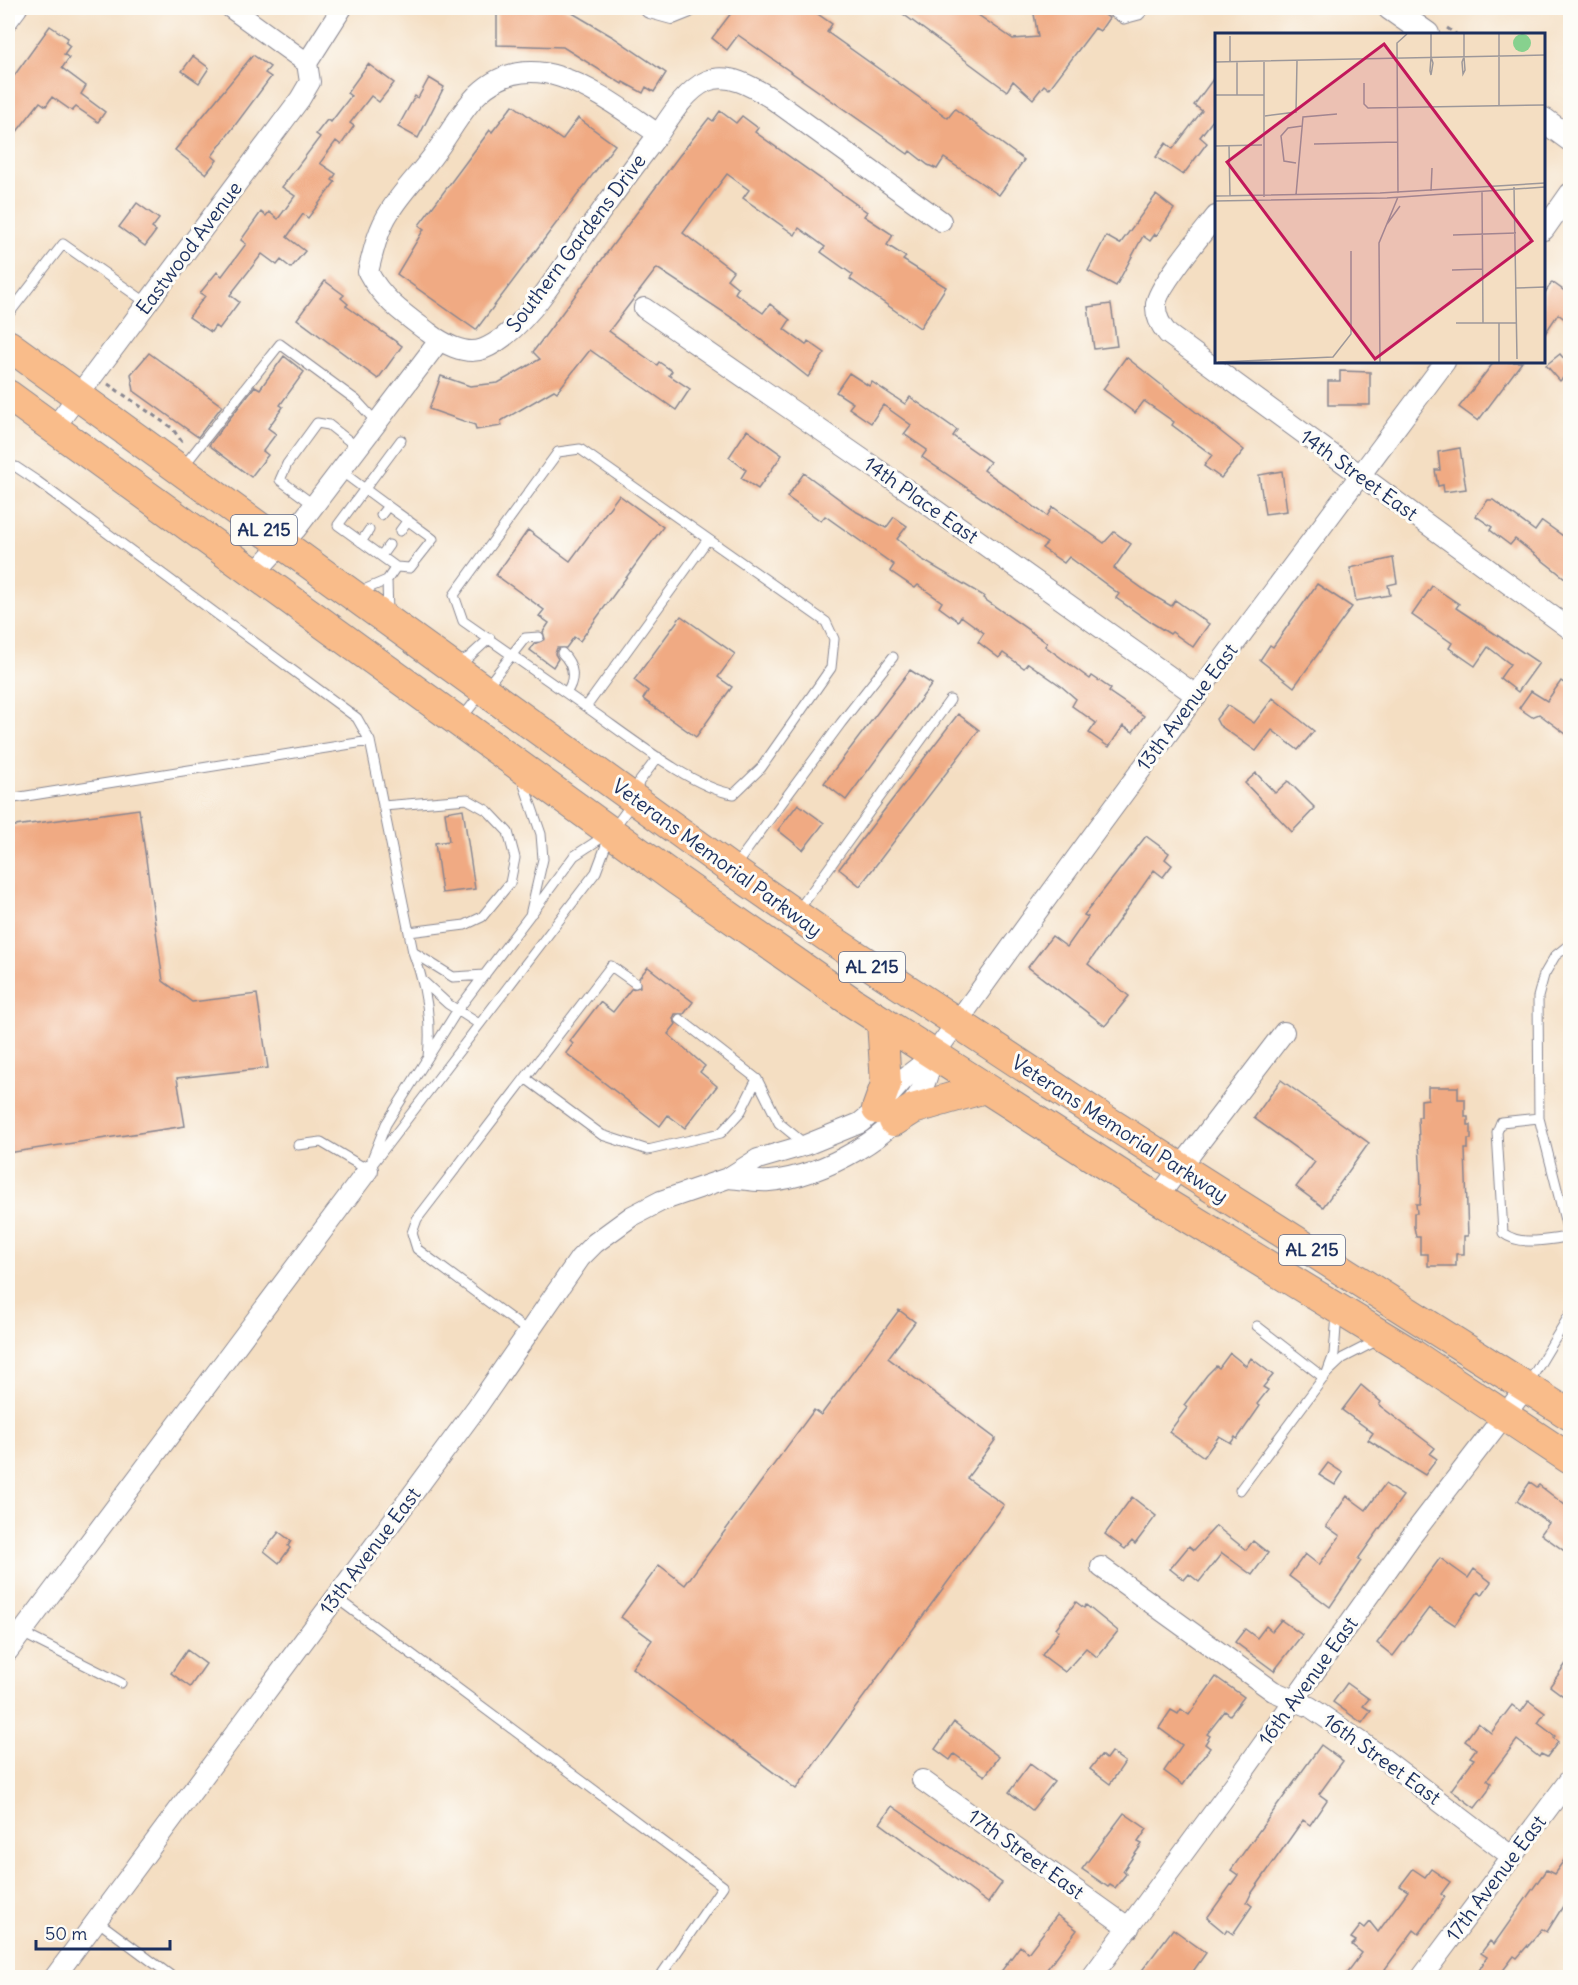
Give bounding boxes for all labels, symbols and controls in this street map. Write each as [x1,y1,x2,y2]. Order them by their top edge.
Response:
inset map [1215,33,1545,363]
street label: Southern Gardens Drive [500,149,651,337]
street label: Eastwood Avenue [130,176,247,319]
street label: 14th Street East [1296,424,1423,526]
street label: 14th Place East [859,451,984,549]
road number: AL 215 [231,515,297,545]
street label: 13th Avenue East [1131,638,1243,775]
street label: Veterans Memorial Parkway [607,773,827,942]
road number: AL 215 [839,952,905,982]
street label: Veterans Memorial Parkway [1007,1049,1233,1208]
road number: AL 215 [1279,1235,1345,1265]
street label: 13th Avenue East [314,1482,426,1619]
street label: 16th Avenue East [1253,1611,1363,1750]
street label: 16th Street East [1319,1708,1446,1810]
street label: 17th Street East [963,1803,1090,1904]
street label: 17th Avenue East [1440,1810,1551,1946]
scale bar [36,1913,170,1951]
text: 50 m [45,1922,87,1945]

